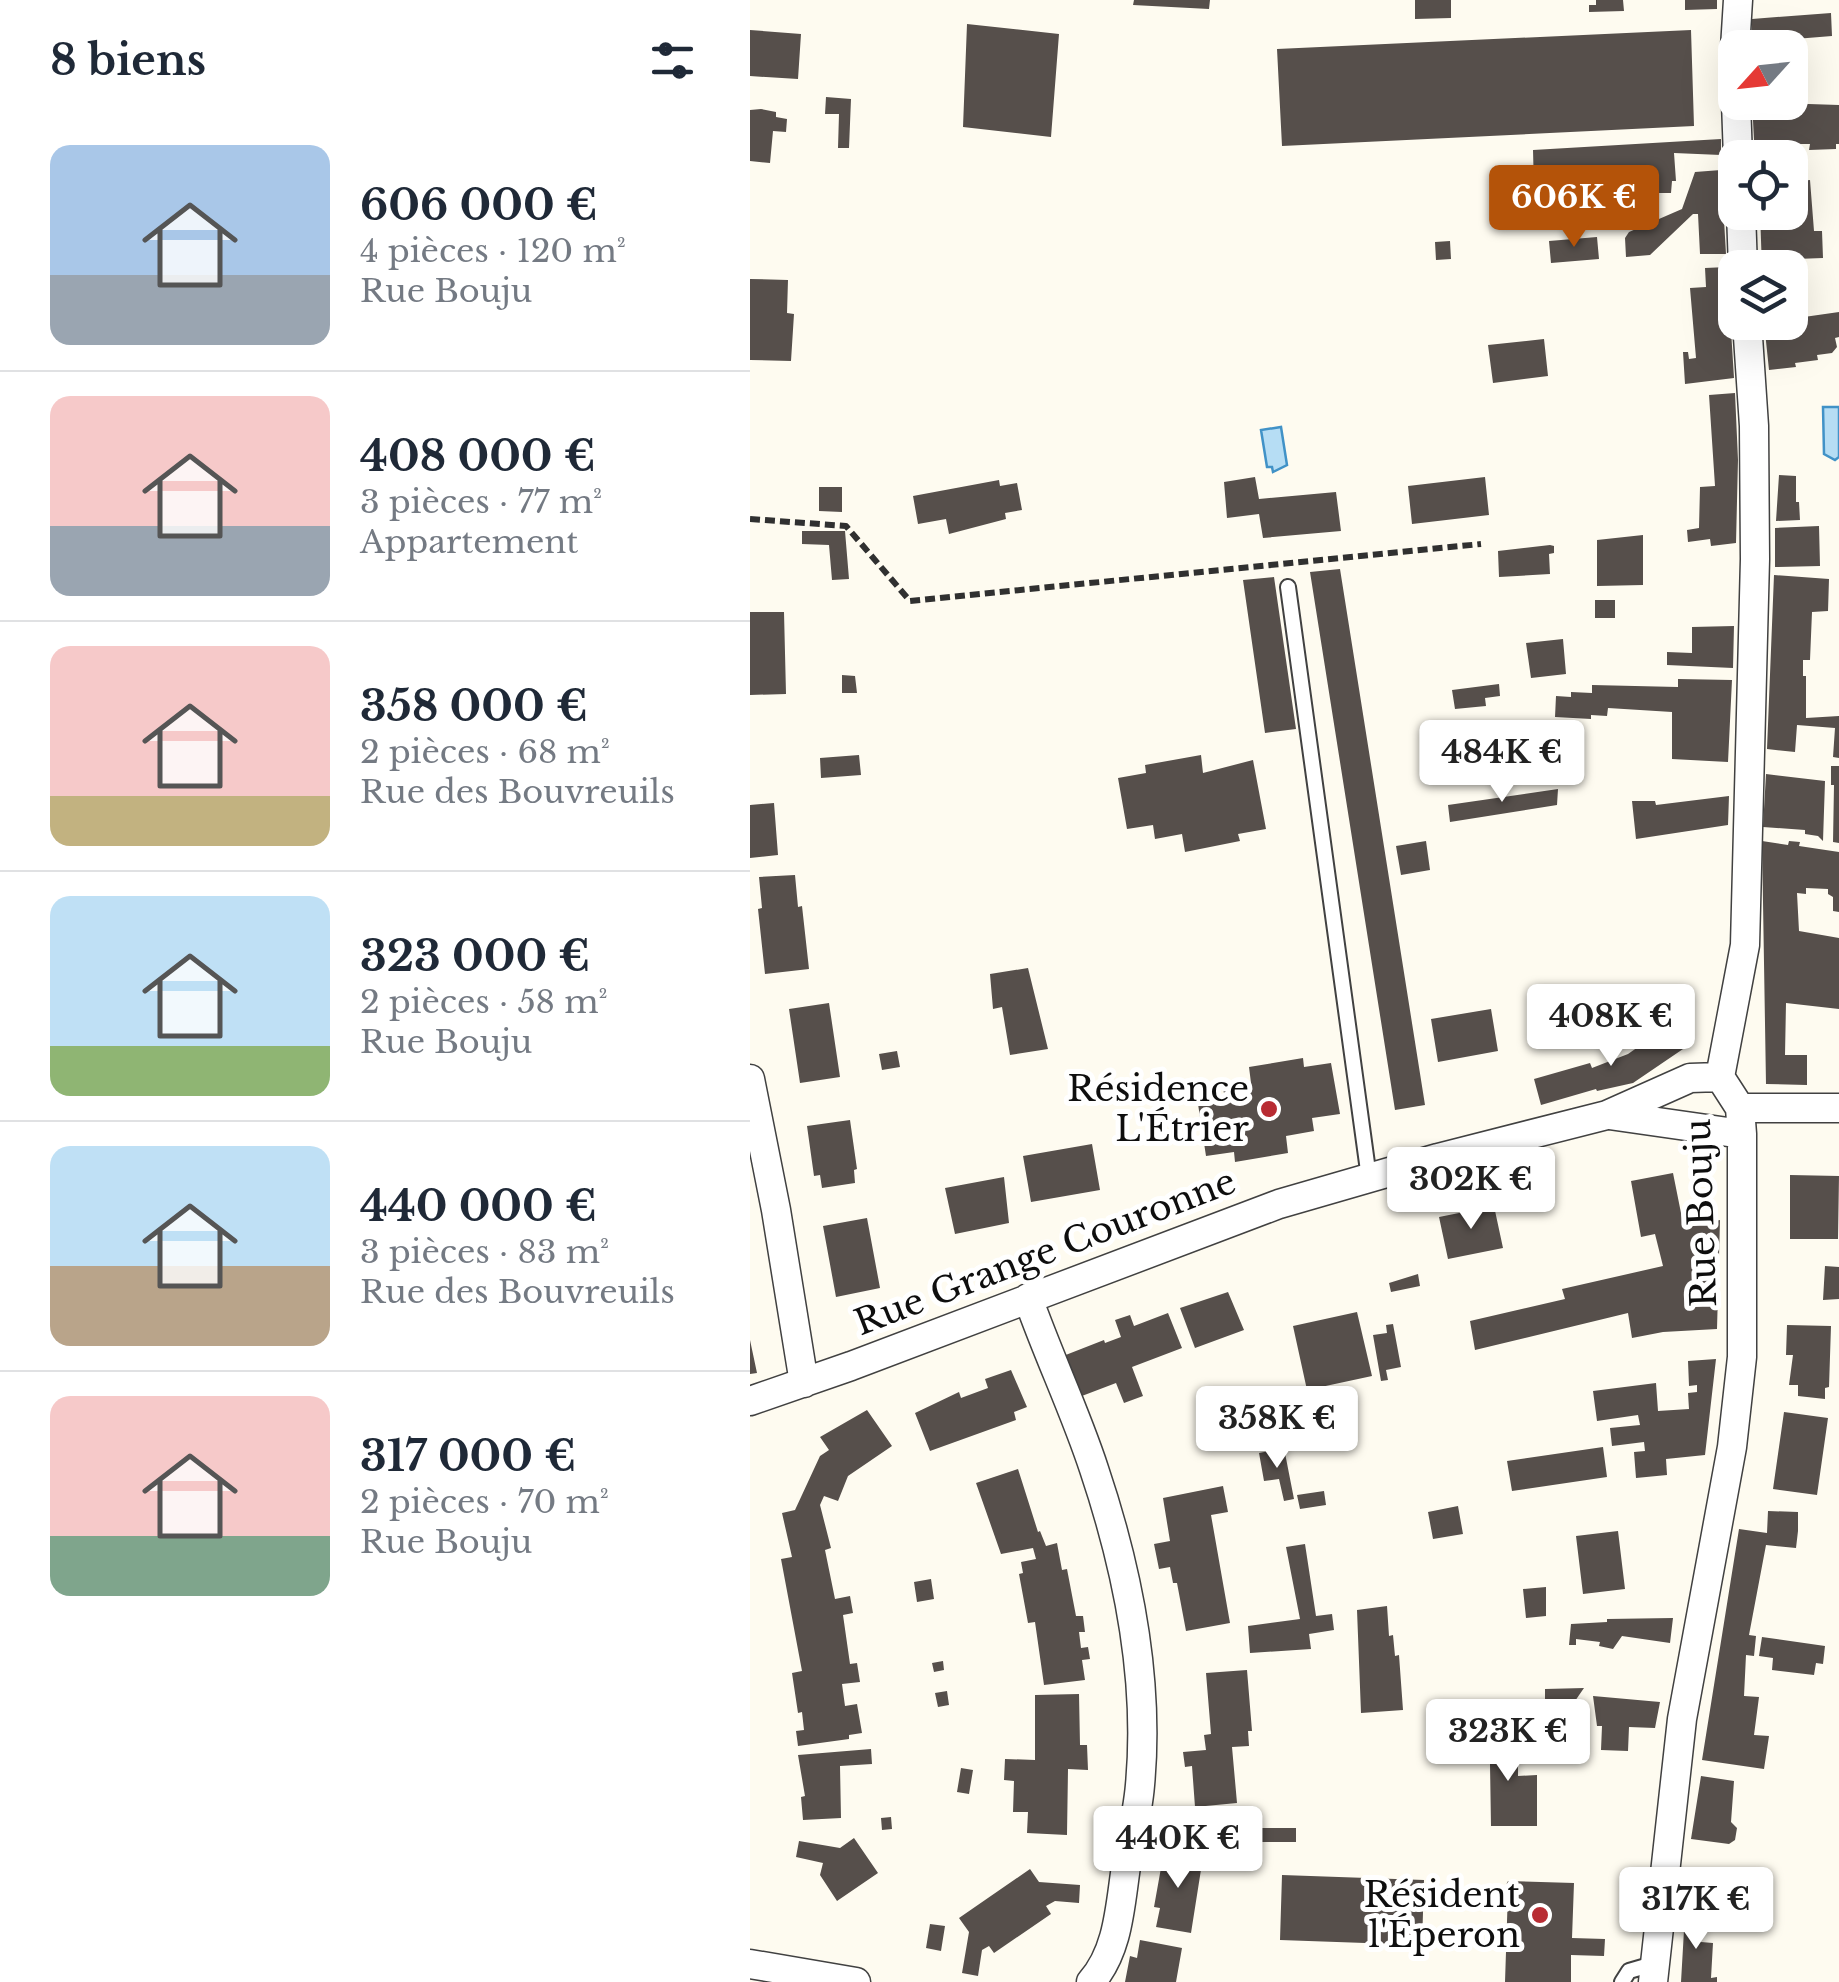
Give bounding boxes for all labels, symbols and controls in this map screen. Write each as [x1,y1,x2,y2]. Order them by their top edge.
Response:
north arrow [1718,30,1808,120]
map controls [1718,30,1808,340]
icon: filters [645,33,700,88]
text: 8 biens [50,34,206,86]
button: locate [1718,140,1808,230]
pin: 606K € [1493,165,1655,250]
text: 606K € [1511,177,1637,217]
text: 606 000 € [360,179,598,231]
icon: home [130,185,250,305]
text: 4 pièces · 120 m² [360,231,626,271]
button: layers [1718,250,1808,340]
text: Rue Bouju [360,271,532,311]
text: 408 000 € [360,430,596,482]
icon: home [130,436,250,556]
text: 3 pièces · 77 m² [360,482,602,522]
text: Appartement [360,522,578,562]
text: 358 000 € [360,680,588,732]
icon: home [130,686,250,806]
pin: 484K € [1421,720,1583,805]
text: 2 pièces · 68 m² [360,732,610,772]
text: 484K € [1441,732,1563,772]
text: Rue des Bouvreuils [360,772,675,812]
text: 323 000 € [360,930,590,982]
icon: home [130,936,250,1056]
text: 2 pièces · 58 m² [360,982,608,1022]
pin: 408K € [1530,984,1692,1069]
text: 408K € [1549,996,1673,1036]
text: Rue Bouju [360,1022,532,1062]
place label: Résidence L'Étrier [1067,1067,1249,1150]
marker: Résidence L'Étrier [1258,1098,1280,1120]
street label: Rue Bouju [1676,1118,1725,1308]
pin: 302K € [1390,1147,1552,1232]
street label: Rue Grange Couronne [848,1159,1241,1344]
text: 302K € [1409,1159,1533,1199]
text: 440 000 € [360,1180,597,1232]
icon: home [130,1186,250,1306]
text: 3 pièces · 83 m² [360,1232,609,1272]
text: Rue des Bouvreuils [360,1272,675,1312]
pin: 358K € [1196,1386,1358,1471]
text: 358K € [1218,1398,1336,1438]
text: 317 000 € [360,1430,576,1482]
icon: home [130,1436,250,1556]
text: 2 pièces · 70 m² [360,1482,609,1522]
text: Rue Bouju [360,1522,532,1562]
pin: 323K € [1427,1699,1589,1784]
text: 323K € [1448,1711,1568,1751]
pin: 440K € [1097,1806,1259,1891]
text: 440K € [1115,1818,1241,1858]
pin: 317K € [1615,1867,1777,1952]
place label: Résident l'Éperon [1364,1873,1520,1956]
text: 317K € [1641,1879,1751,1919]
marker: Résident l'Éperon [1529,1904,1551,1926]

